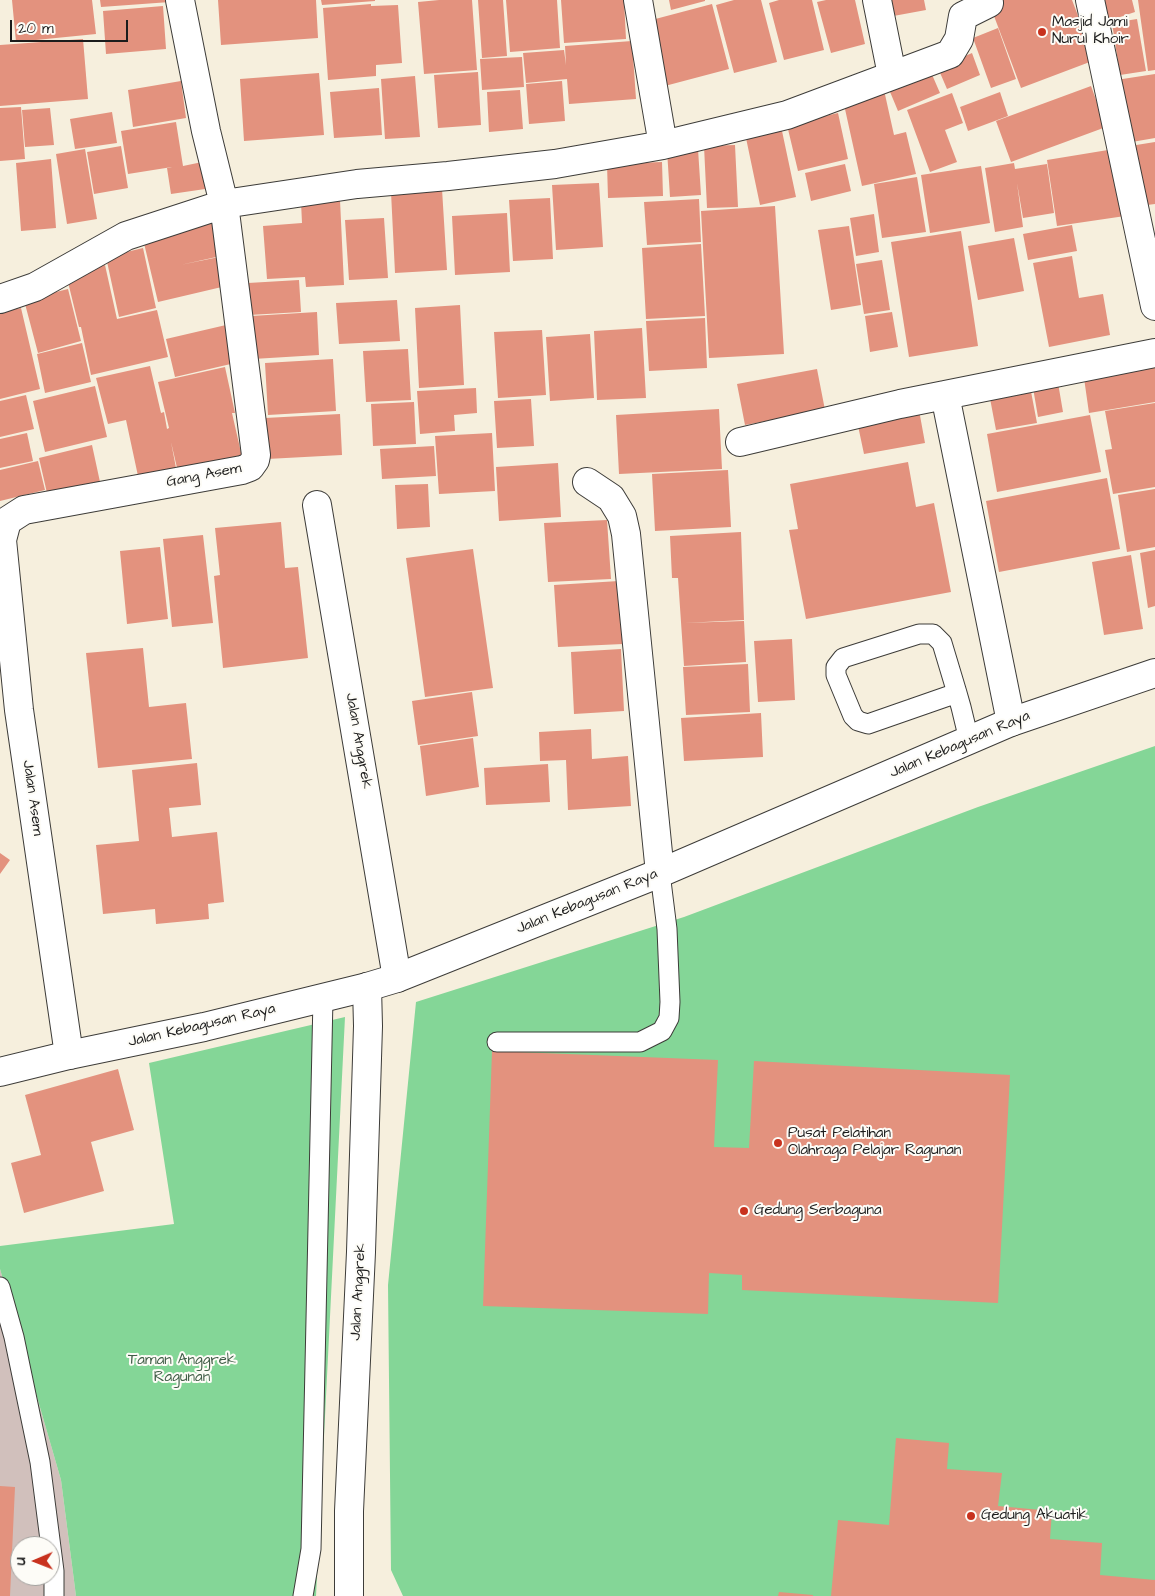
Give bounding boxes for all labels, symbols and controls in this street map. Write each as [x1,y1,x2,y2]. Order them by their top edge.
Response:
scale bar [12,10,130,42]
place label: Masjid Jami Nurul Khoir [1052,14,1129,49]
text: 20 m [18,18,54,39]
marker: Masjid Jami Nurul Khoir [1036,26,1048,38]
street label: Gang Asem [165,460,243,492]
street label: Jalan Anggrek [341,692,375,790]
street label: Jalan Kebagusan Raya [887,707,1033,783]
street label: Jalan Asem [18,759,46,837]
street label: Jalan Kebagusan Raya [514,865,660,939]
street label: Jalan Kebagusan Raya [127,1000,277,1052]
place label: Pusat Pelatihan Olahraga Pelajar Ragunan [788,1125,961,1160]
marker: Pusat Pelatihan Olahraga Pelajar Ragunan [772,1137,784,1149]
place label: Gedung Serbaguna [754,1202,882,1220]
marker: Gedung Serbaguna [738,1205,750,1217]
street label: Jalan Anggrek [347,1243,371,1341]
park label: Taman Anggrek Ragunan [128,1352,236,1387]
place label: Gedung Akuatik [981,1507,1088,1525]
marker: Gedung Akuatik [965,1510,977,1522]
north arrow [10,1536,60,1586]
text: U [11,1557,31,1565]

